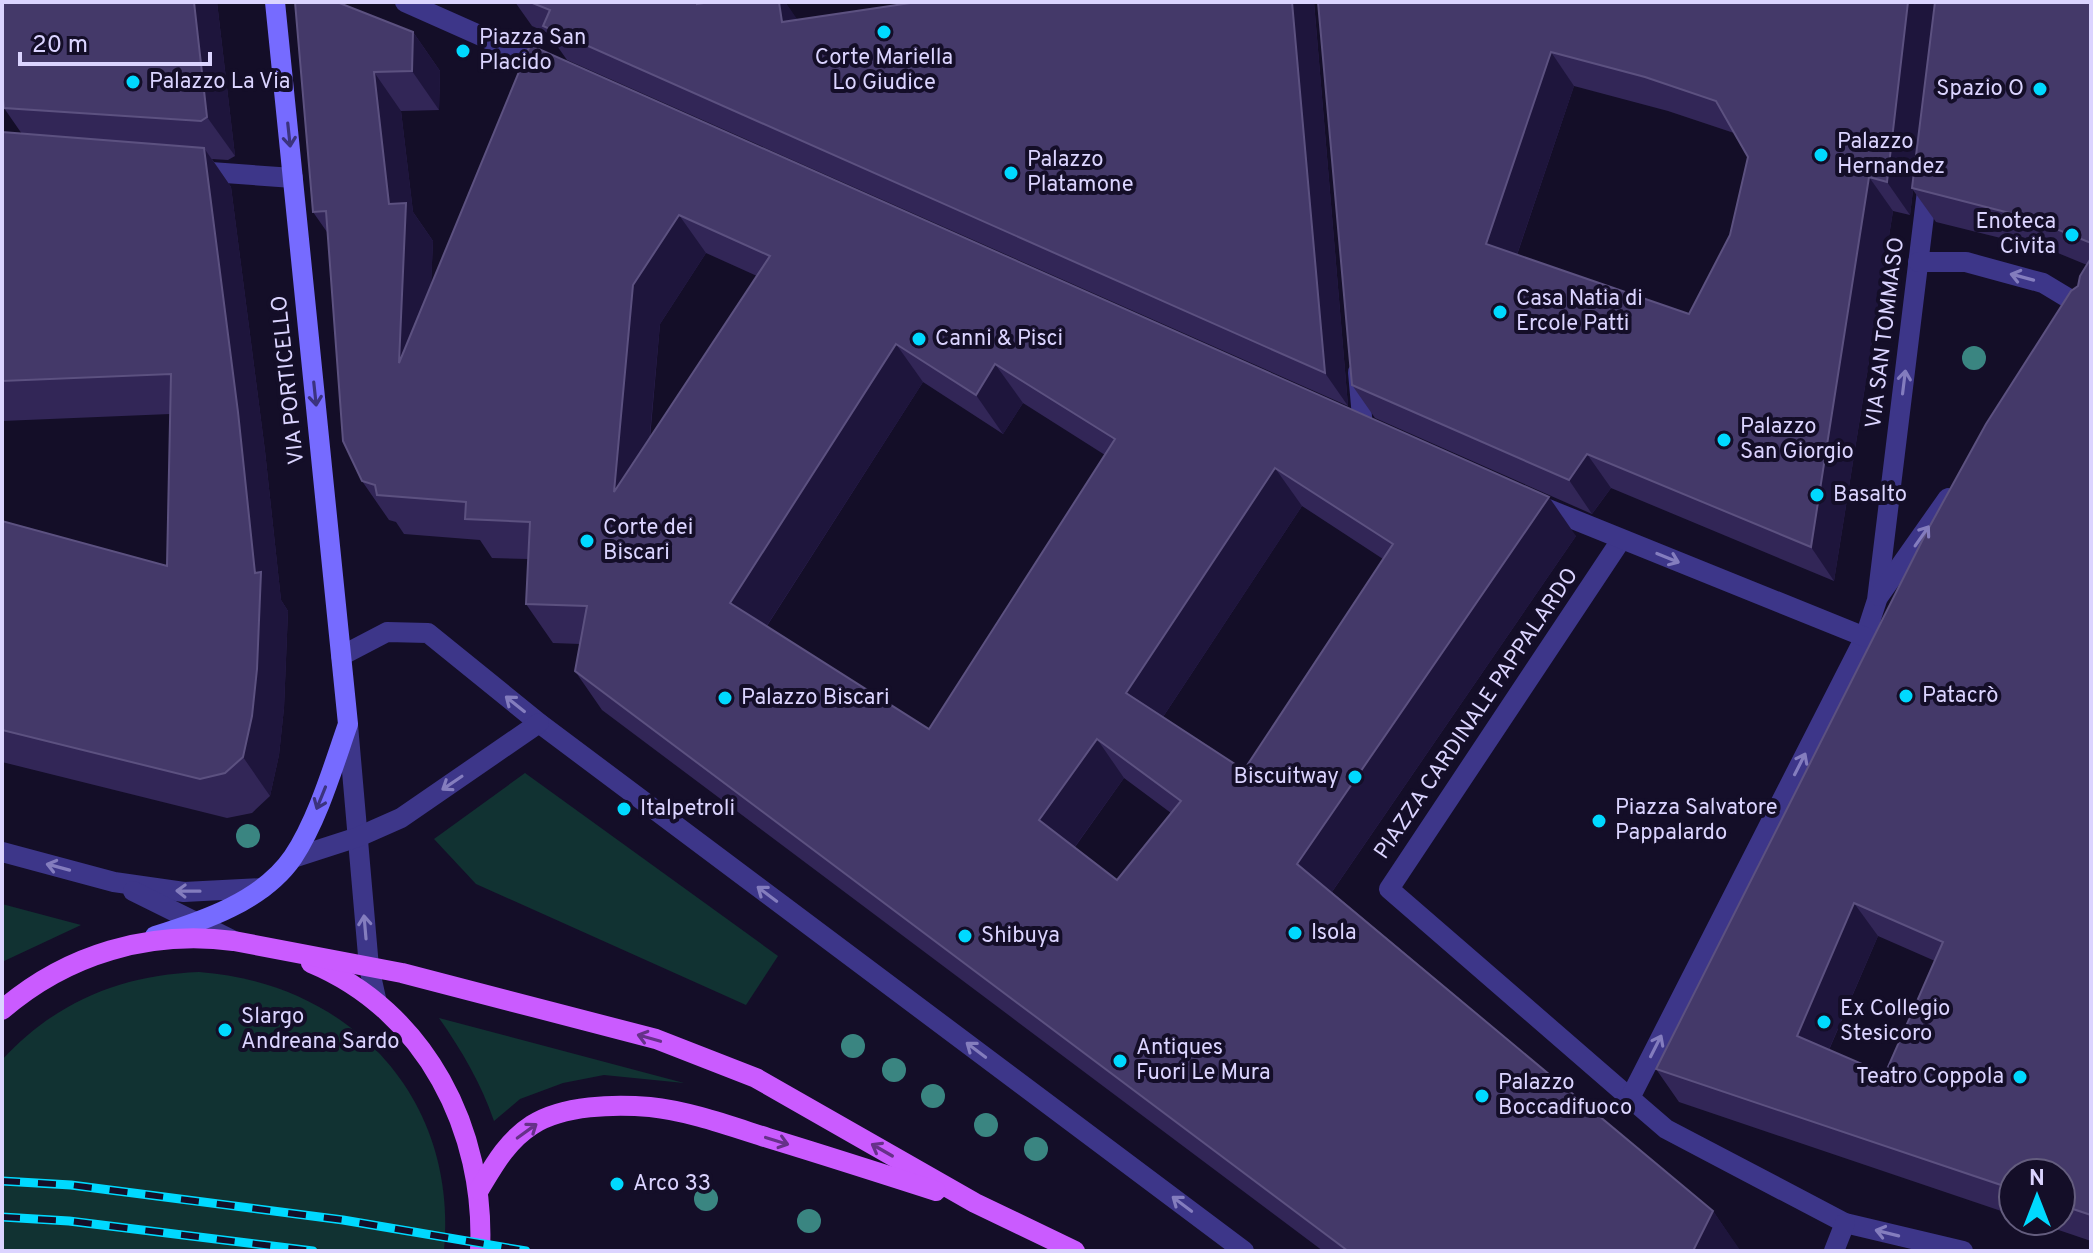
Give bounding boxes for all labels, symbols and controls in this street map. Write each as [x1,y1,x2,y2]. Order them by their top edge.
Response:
scale bar [20,16,210,66]
marker: Corte Mariella Lo Giudice [875,23,893,41]
place label: Piazza San Placido [479,25,586,77]
text: 20 m [32,31,88,61]
marker: Piazza San Placido [454,42,472,60]
place label: Corte Mariella Lo Giudice [815,45,953,97]
place label: Palazzo La Via [149,69,290,96]
marker: Palazzo La Via [124,73,142,91]
place label: Spazio O [1936,76,2024,103]
marker: Spazio O [2031,80,2049,98]
one-way arrow [282,122,297,148]
place label: Palazzo Hernandez [1837,129,1945,181]
marker: Palazzo Hernandez [1812,146,1830,164]
place label: Palazzo Platamone [1027,147,1134,199]
marker: Palazzo Platamone [1002,164,1020,182]
place label: Enoteca Civita [1975,209,2056,261]
marker: Enoteca Civita [2063,226,2081,244]
street label: VIA SAN TOMMASO [1861,236,1911,430]
one-way arrow [2009,269,2035,284]
place label: Casa Natia di Ercole Patti [1516,286,1643,338]
street label: VIA PORTICELLO [267,294,311,466]
marker: Casa Natia di Ercole Patti [1491,303,1509,321]
place label: Canni & Pisci [935,326,1063,353]
marker: Canni & Pisci [910,330,928,348]
one-way arrow [1897,369,1912,395]
one-way arrow [308,380,323,407]
place label: Palazzo San Giorgio [1740,414,1854,466]
marker: Palazzo San Giorgio [1715,431,1733,449]
place label: Basalto [1833,482,1907,509]
marker: Basalto [1808,486,1826,504]
place label: Corte dei Biscari [603,515,693,567]
one-way arrow [1914,525,1930,547]
marker: Corte dei Biscari [578,532,596,550]
one-way arrow [1655,552,1680,567]
street label: PIAZZA CARDINALE PAPPALARDO [1369,563,1585,865]
place label: Patacrò [1922,683,1999,710]
place label: Palazzo Biscari [741,685,890,712]
marker: Patacrò [1897,687,1915,705]
marker: Palazzo Biscari [716,689,734,707]
one-way arrow [505,695,526,713]
one-way arrow [1792,753,1808,777]
place label: Biscuitway [1234,764,1339,791]
marker: Biscuitway [1346,768,1364,786]
one-way arrow [441,775,463,791]
one-way arrow [313,785,327,810]
place label: Piazza Salvatore Pappalardo [1615,795,1778,847]
place label: Italpetroli [640,796,735,823]
marker: Italpetroli [615,800,633,818]
marker: Piazza Salvatore Pappalardo [1590,812,1608,830]
one-way arrow [45,858,71,873]
one-way arrow [175,883,202,899]
one-way arrow [757,886,779,903]
one-way arrow [357,914,372,940]
place label: Isola [1311,920,1357,947]
place label: Shibuya [981,923,1060,950]
marker: Isola [1286,924,1304,942]
marker: Shibuya [956,927,974,945]
place label: Ex Collegio Stesicoro [1840,996,1950,1048]
place label: Slargo Andreana Sardo [241,1004,400,1056]
marker: Ex Collegio Stesicoro [1815,1013,1833,1031]
marker: Slargo Andreana Sardo [216,1021,234,1039]
one-way arrow [637,1030,662,1044]
place label: Antiques Fuori Le Mura [1136,1035,1270,1087]
one-way arrow [1649,1035,1665,1058]
one-way arrow [965,1042,987,1058]
marker: Antiques Fuori Le Mura [1111,1052,1129,1070]
place label: Teatro Coppola [1856,1064,2004,1091]
marker: Teatro Coppola [2011,1068,2029,1086]
place label: Palazzo Boccadifuoco [1498,1070,1632,1122]
marker: Palazzo Boccadifuoco [1473,1087,1491,1105]
one-way arrow [516,1122,537,1139]
one-way arrow [764,1134,790,1149]
one-way arrow [871,1142,895,1157]
north arrow [1997,1157,2077,1237]
text: N [2029,1166,2045,1193]
place label: Arco 33 [633,1171,711,1198]
marker: Arco 33 [608,1175,626,1193]
one-way arrow [1172,1196,1193,1213]
one-way arrow [1875,1224,1900,1239]

